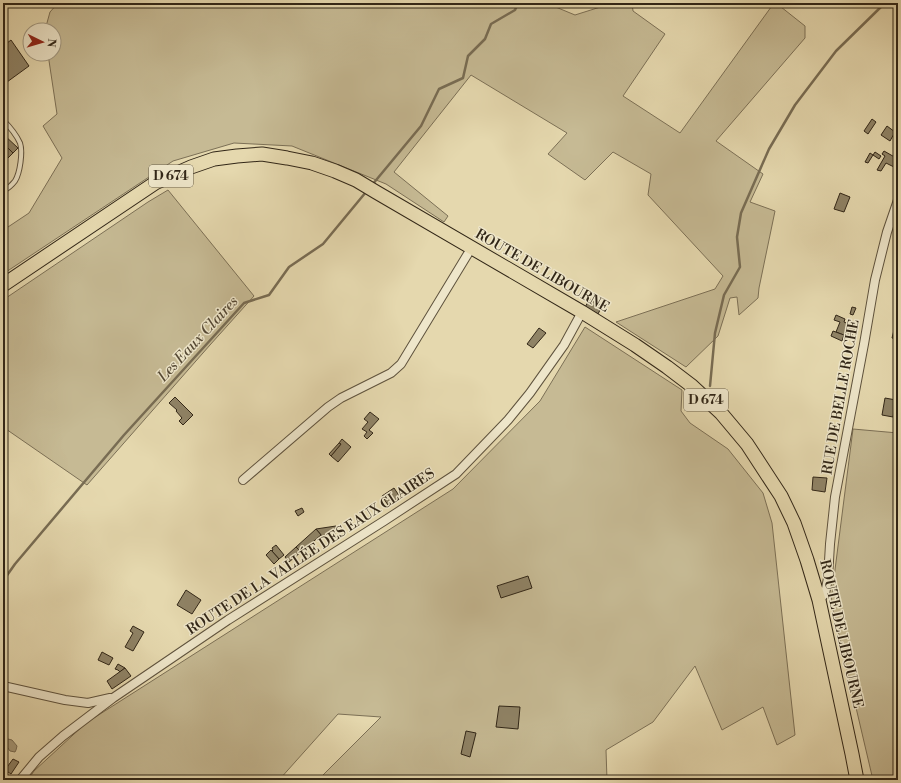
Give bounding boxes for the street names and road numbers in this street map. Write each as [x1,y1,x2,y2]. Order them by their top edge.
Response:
road number: D 674 [149,165,193,187]
street label: ROUTE DE LIBOURNE [472,225,612,317]
street label: RUE DE BELLE ROCHE [818,318,864,476]
road number: D 674 [684,389,728,411]
street label: ROUTE DE LA VALLÉE DES EAUX CLAIRES [182,463,439,639]
street label: ROUTE DE LIBOURNE [815,558,867,710]

